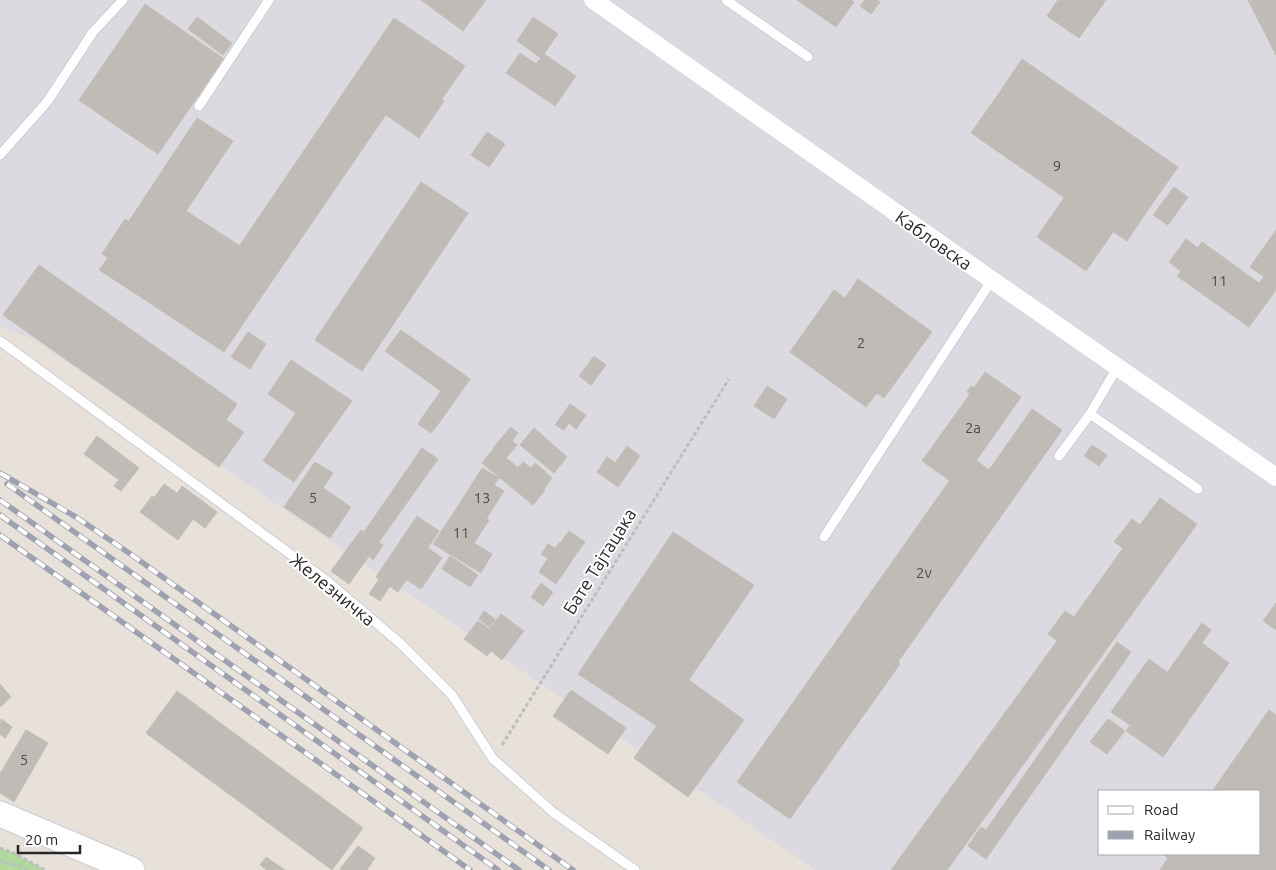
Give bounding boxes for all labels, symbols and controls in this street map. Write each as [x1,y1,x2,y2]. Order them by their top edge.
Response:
house number: 9 [1053,157,1061,174]
street label: Кабловска [892,206,976,274]
house number: 11 [1211,272,1227,289]
house number: 2 [857,334,865,351]
house number: 2a [965,419,981,436]
house number: 5 [309,489,317,506]
house number: 13 [474,489,490,506]
street label: Бате Тајтацака [559,504,639,618]
house number: 11 [453,524,469,541]
street label: Железничка [287,549,379,629]
house number: 2v [916,564,933,581]
house number: 5 [20,751,28,768]
legend [1098,790,1261,855]
text: Road [1144,801,1179,818]
scale bar [18,822,80,854]
text: Railway [1144,826,1195,843]
text: 20 m [25,831,58,848]

